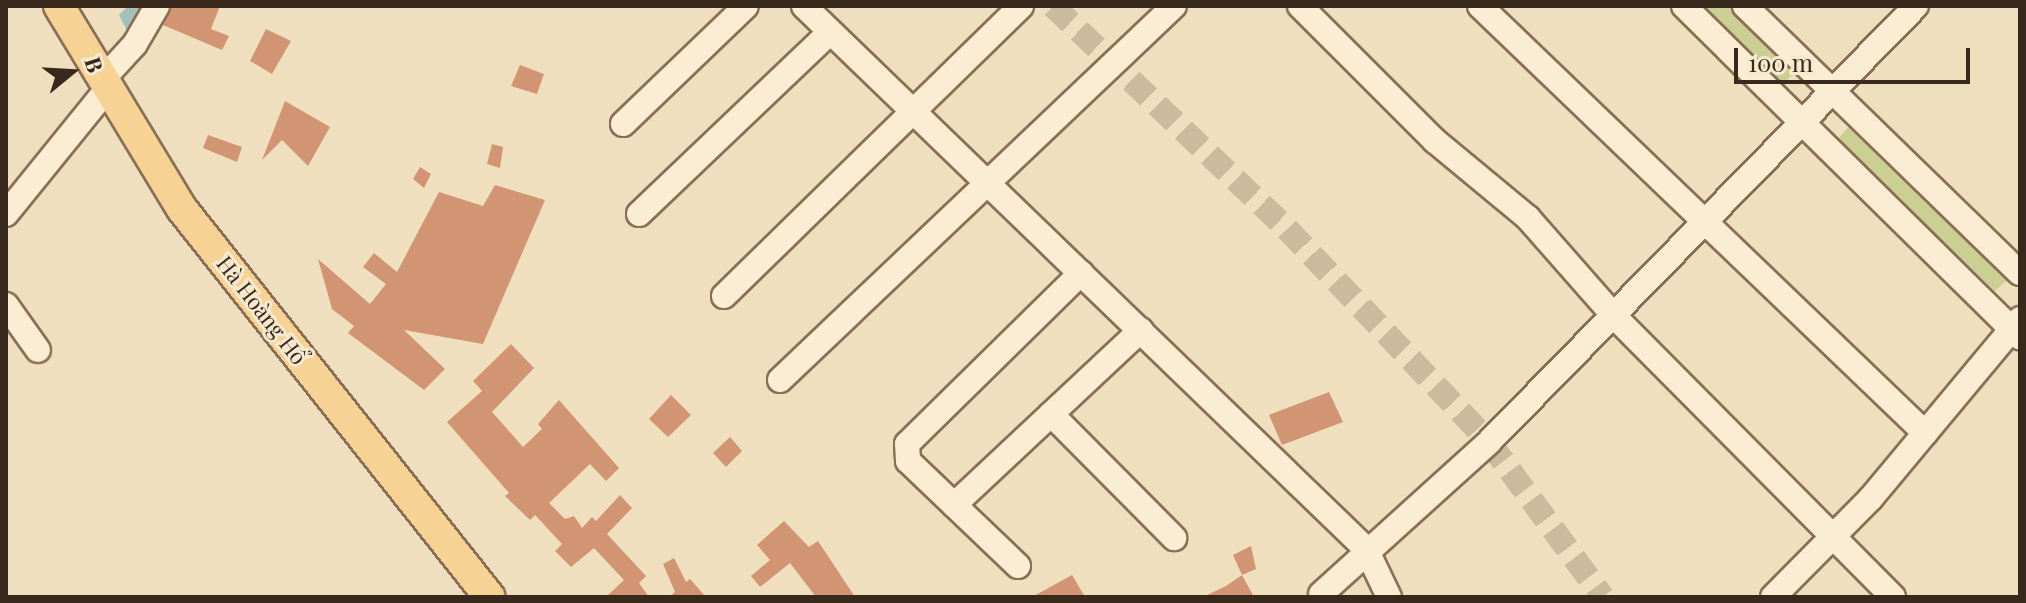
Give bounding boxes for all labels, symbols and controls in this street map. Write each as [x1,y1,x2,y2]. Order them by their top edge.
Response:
north arrow [32,32,112,112]
scale bar [1738,32,1974,82]
text: 100 m [1748,46,1813,78]
text: B [78,53,111,76]
street label: Hà Hoàng Hổ [211,250,313,370]

